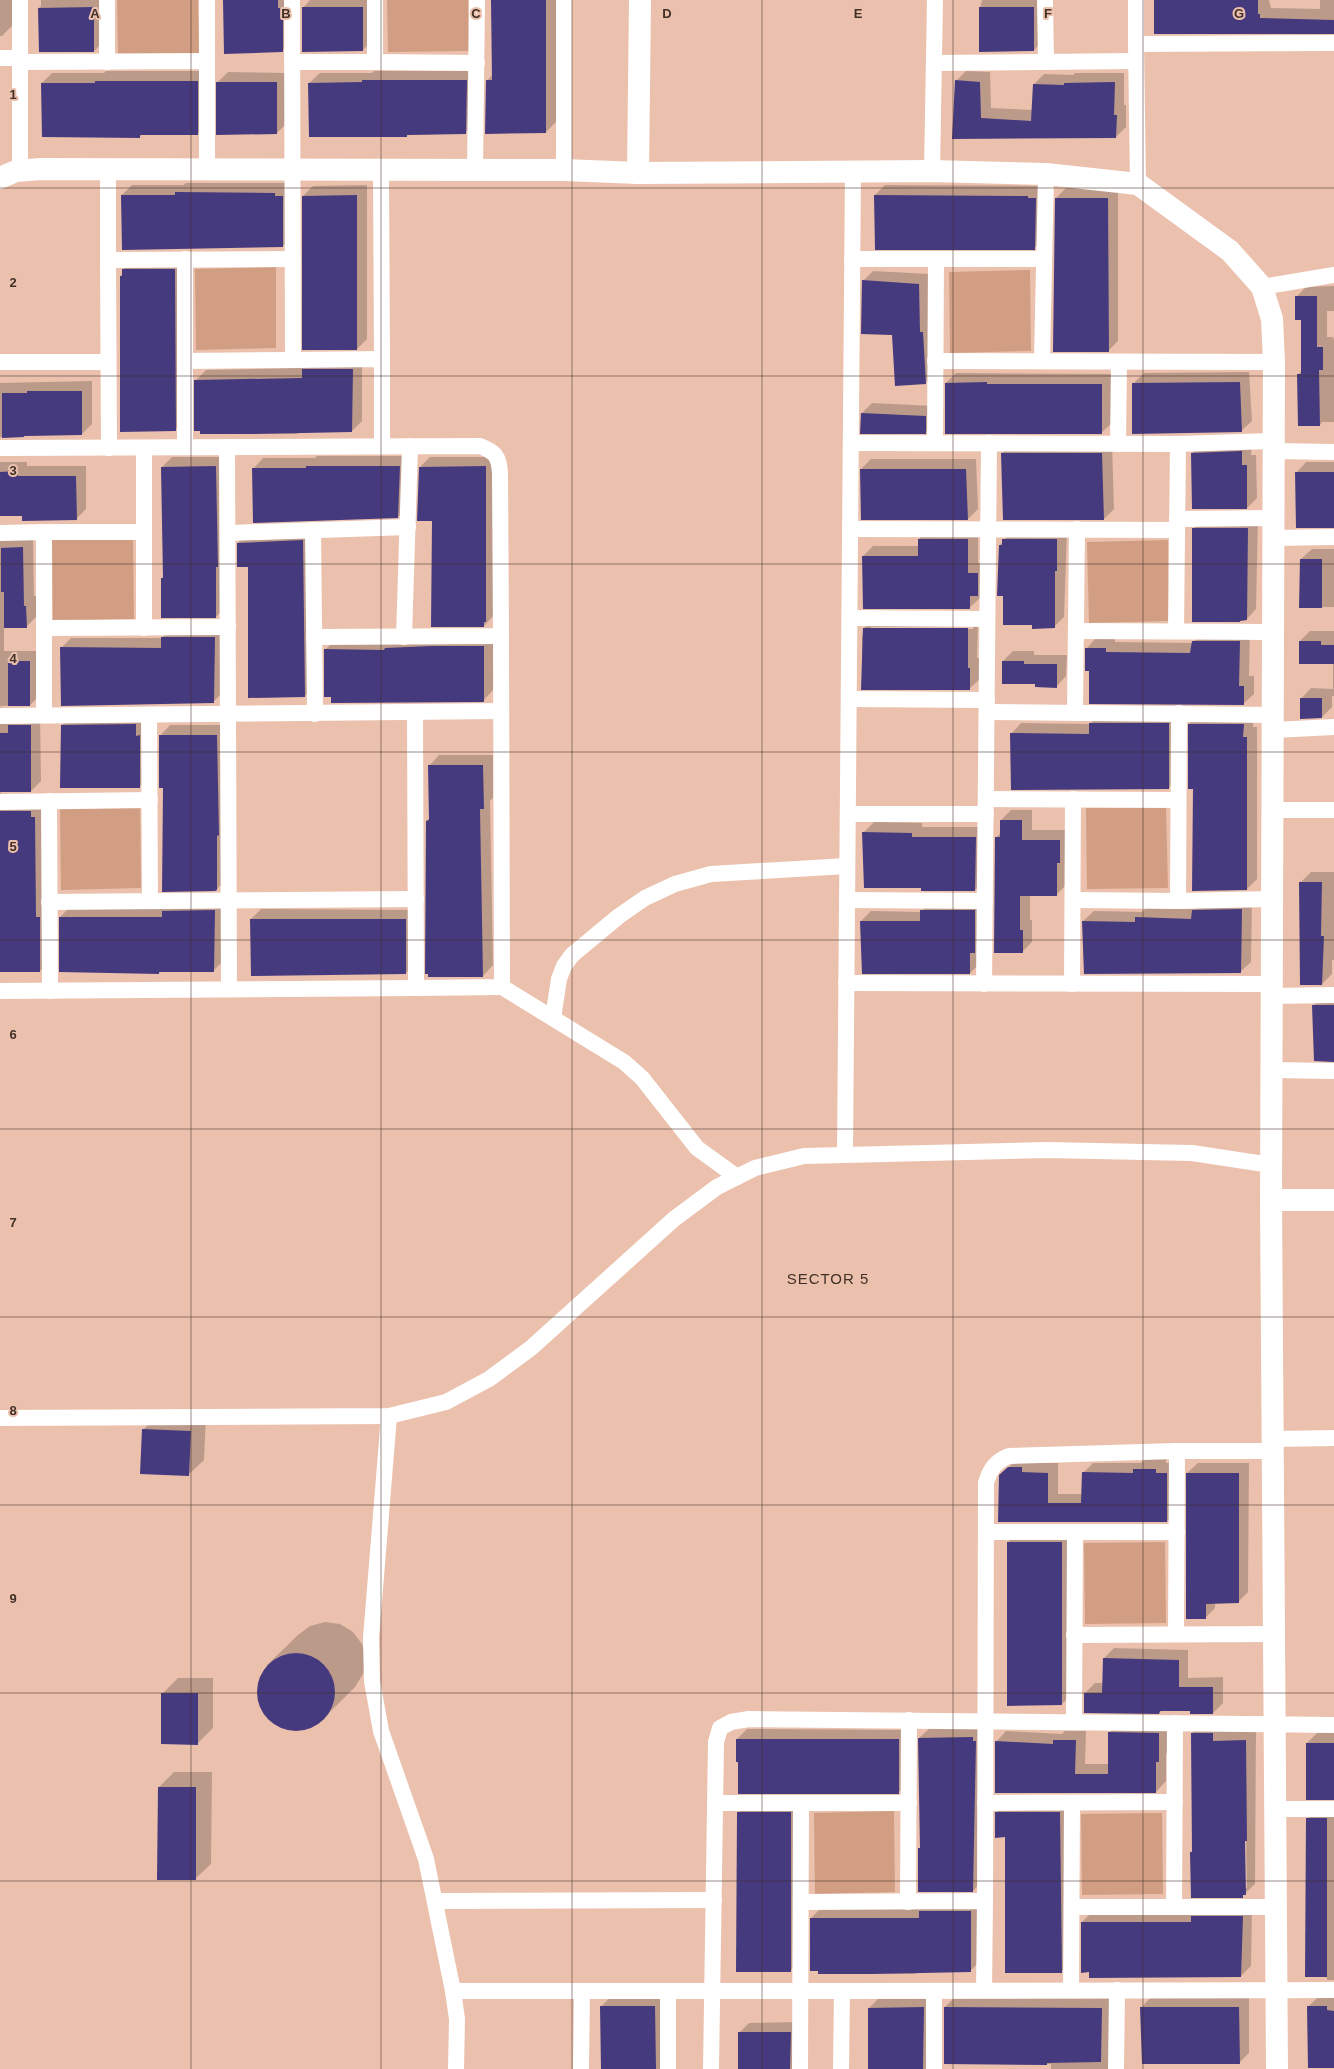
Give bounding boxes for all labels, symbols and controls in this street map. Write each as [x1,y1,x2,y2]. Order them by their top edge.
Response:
text: A [90,6,100,21]
text: B [281,6,291,21]
text: C [471,6,481,21]
text: D [662,6,672,21]
text: E [854,6,863,21]
text: F [1044,6,1052,21]
text: G [1234,6,1244,21]
text: 1 [9,87,17,102]
text: 2 [9,275,17,290]
text: 3 [9,463,17,478]
text: 4 [9,651,17,666]
text: 5 [9,839,17,854]
text: 6 [9,1027,17,1042]
text: 7 [9,1215,17,1230]
district label: SECTOR 5 [787,1270,869,1287]
text: 8 [9,1403,17,1418]
text: 9 [9,1591,17,1606]

